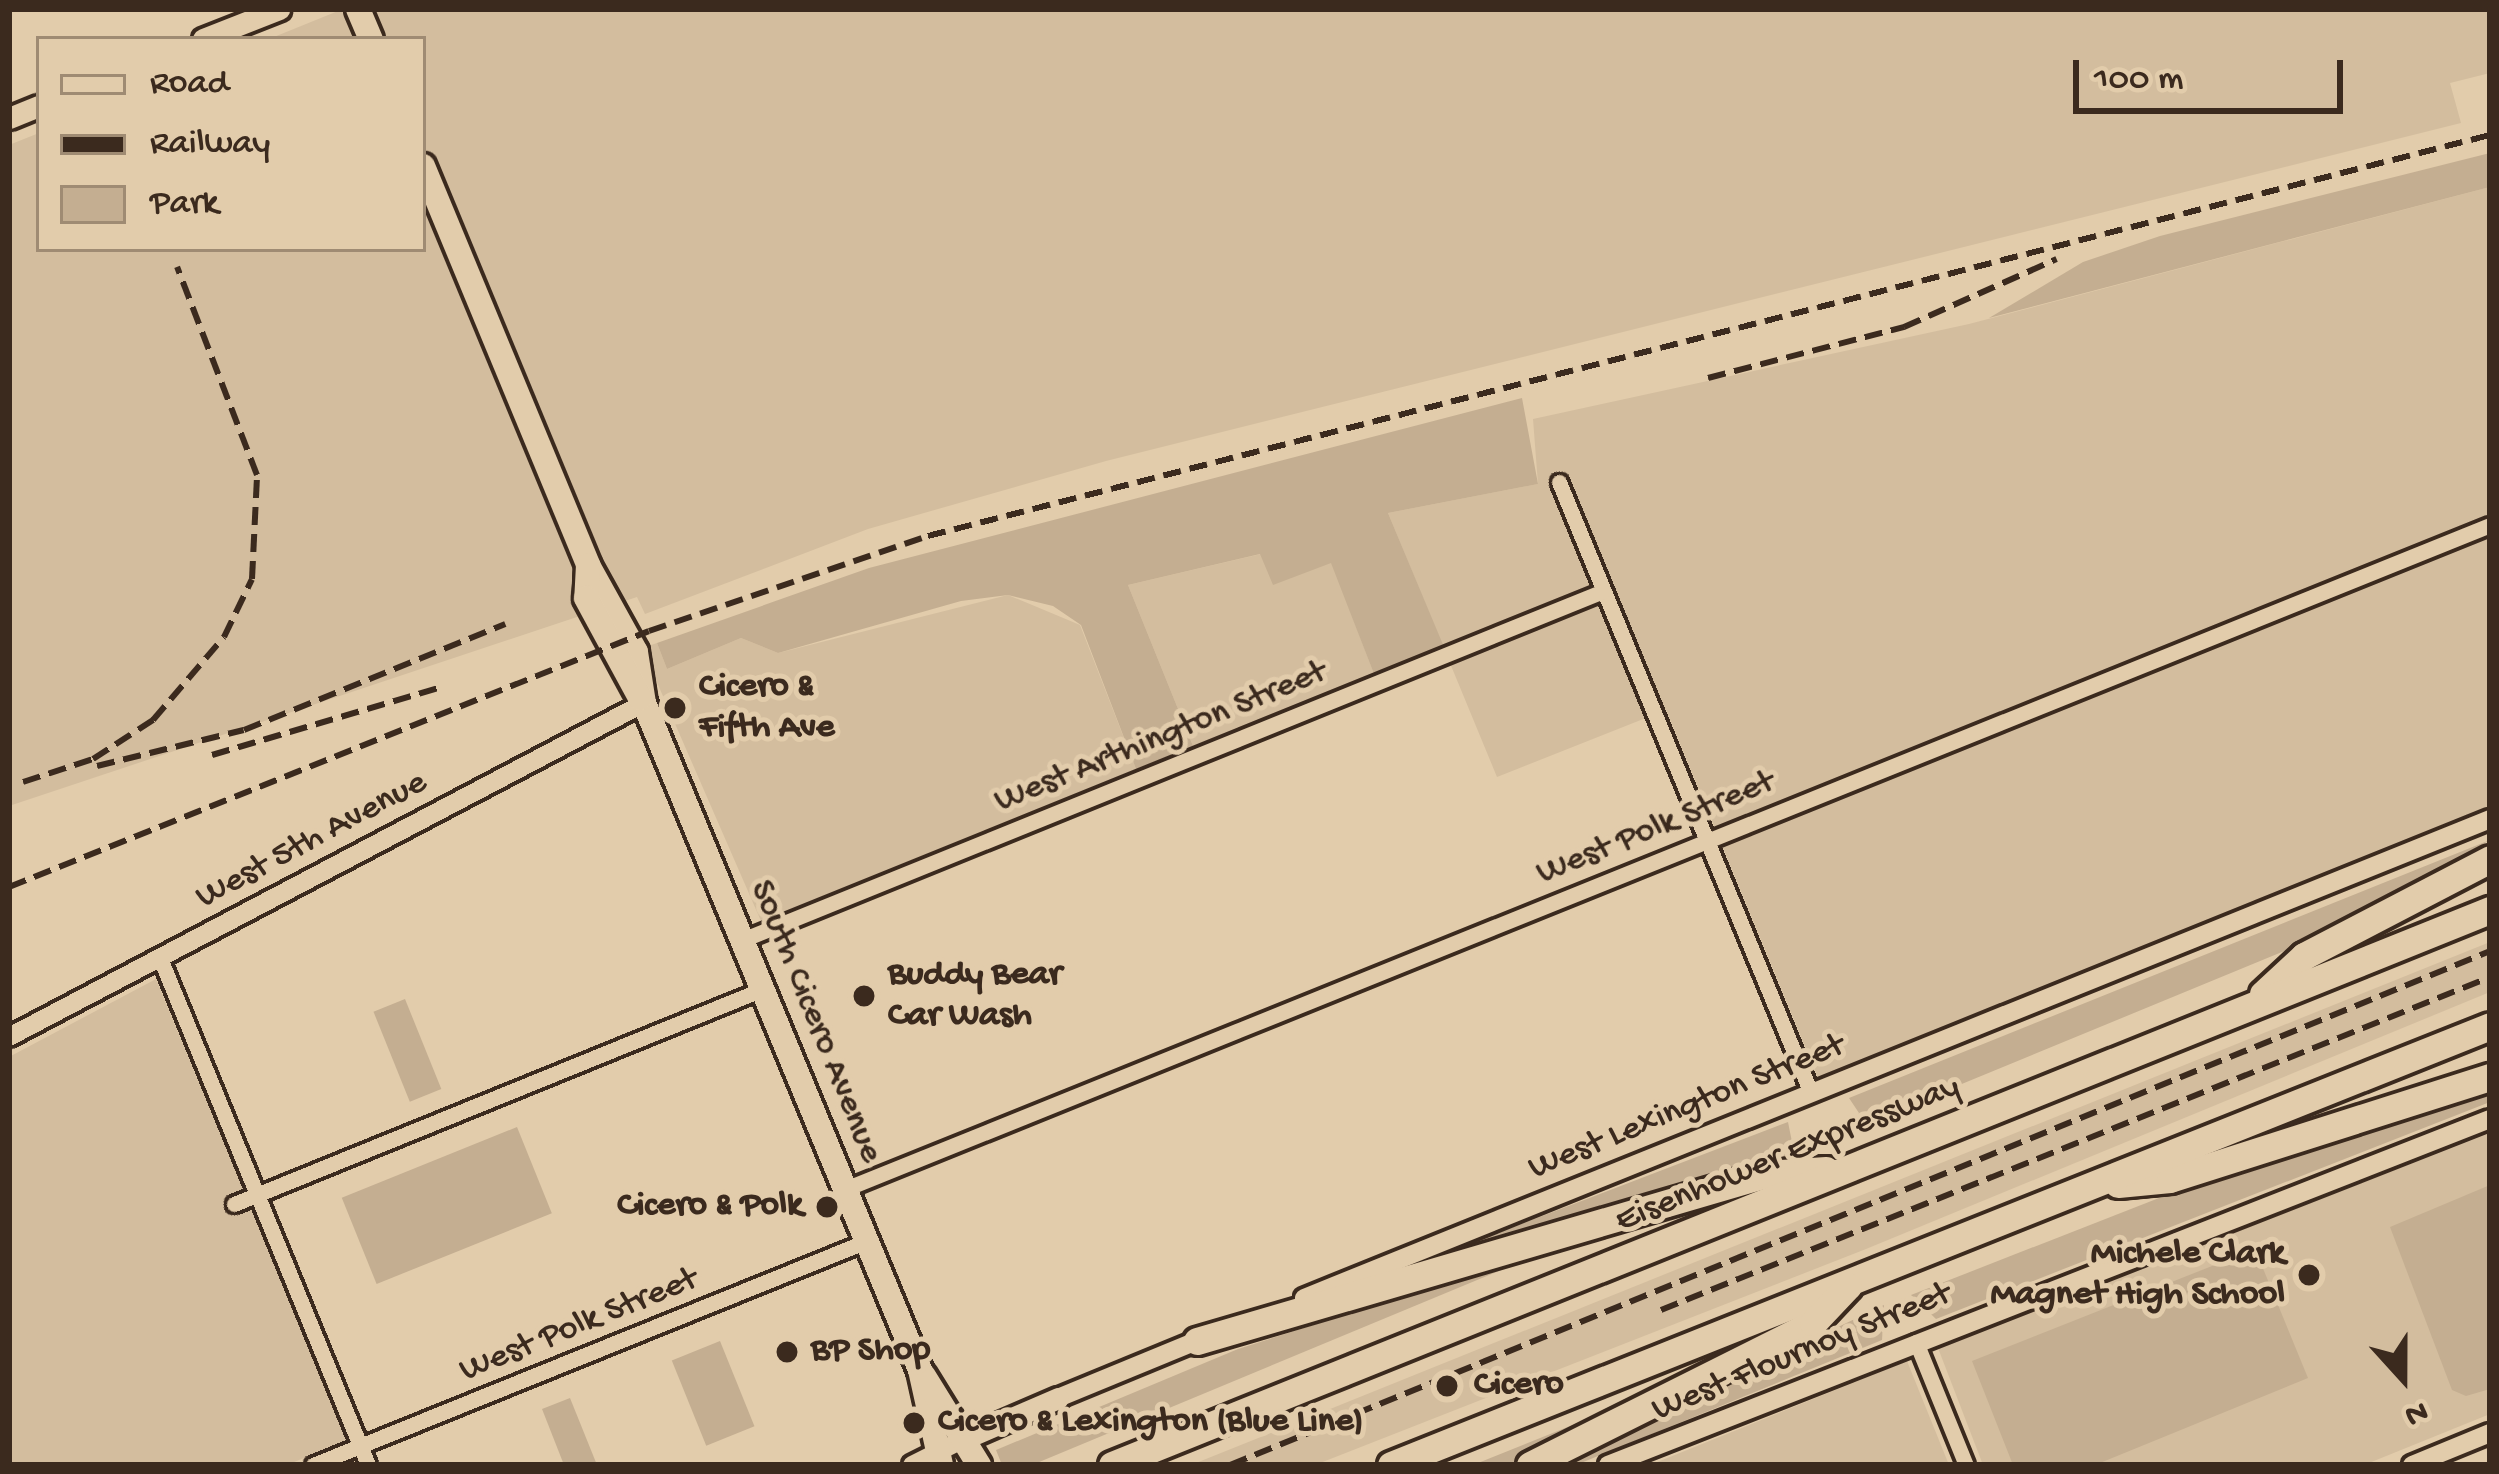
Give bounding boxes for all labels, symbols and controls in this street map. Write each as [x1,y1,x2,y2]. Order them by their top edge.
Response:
legend [36,36,426,252]
scale bar [2079,36,2349,110]
text: 100 m [2094,59,2184,102]
text: Road [150,63,229,106]
text: Railway [150,123,270,166]
text: Park [150,183,219,226]
street label: West Arthington Street [989,652,1333,824]
place label: Cicero & Fifth Ave [699,665,835,750]
marker: Cicero & Fifth Ave [662,695,688,721]
street label: West 5th Avenue [189,762,435,920]
street label: West Polk Street [1531,762,1781,896]
street label: South Cicero Avenue [739,874,891,1170]
place label: Buddy Bear Car Wash [888,953,1061,1038]
marker: Buddy Bear Car Wash [851,983,877,1009]
street label: West Lexington Street [1523,1025,1851,1191]
street label: Eisenhower Expressway [1610,1066,1966,1244]
place label: Cicero & Polk [617,1185,803,1229]
marker: Cicero & Polk [814,1194,840,1220]
place label: Michele Clark Magnet High School [1990,1232,2285,1317]
street label: West Polk Street [454,1259,704,1393]
marker: Michele Clark Magnet High School [2296,1262,2322,1288]
street label: West Flournoy Street [1646,1273,1958,1433]
north arrow [2343,1318,2463,1438]
place label: BP Shop [811,1330,930,1374]
marker: BP Shop [774,1339,800,1365]
place label: Cicero [1474,1364,1564,1408]
marker: Cicero [1431,1370,1463,1402]
text: N [2399,1390,2433,1433]
place label: Cicero & Lexington (Blue Line) [938,1401,1364,1445]
marker: Cicero & Lexington (Blue Line) [901,1410,927,1436]

